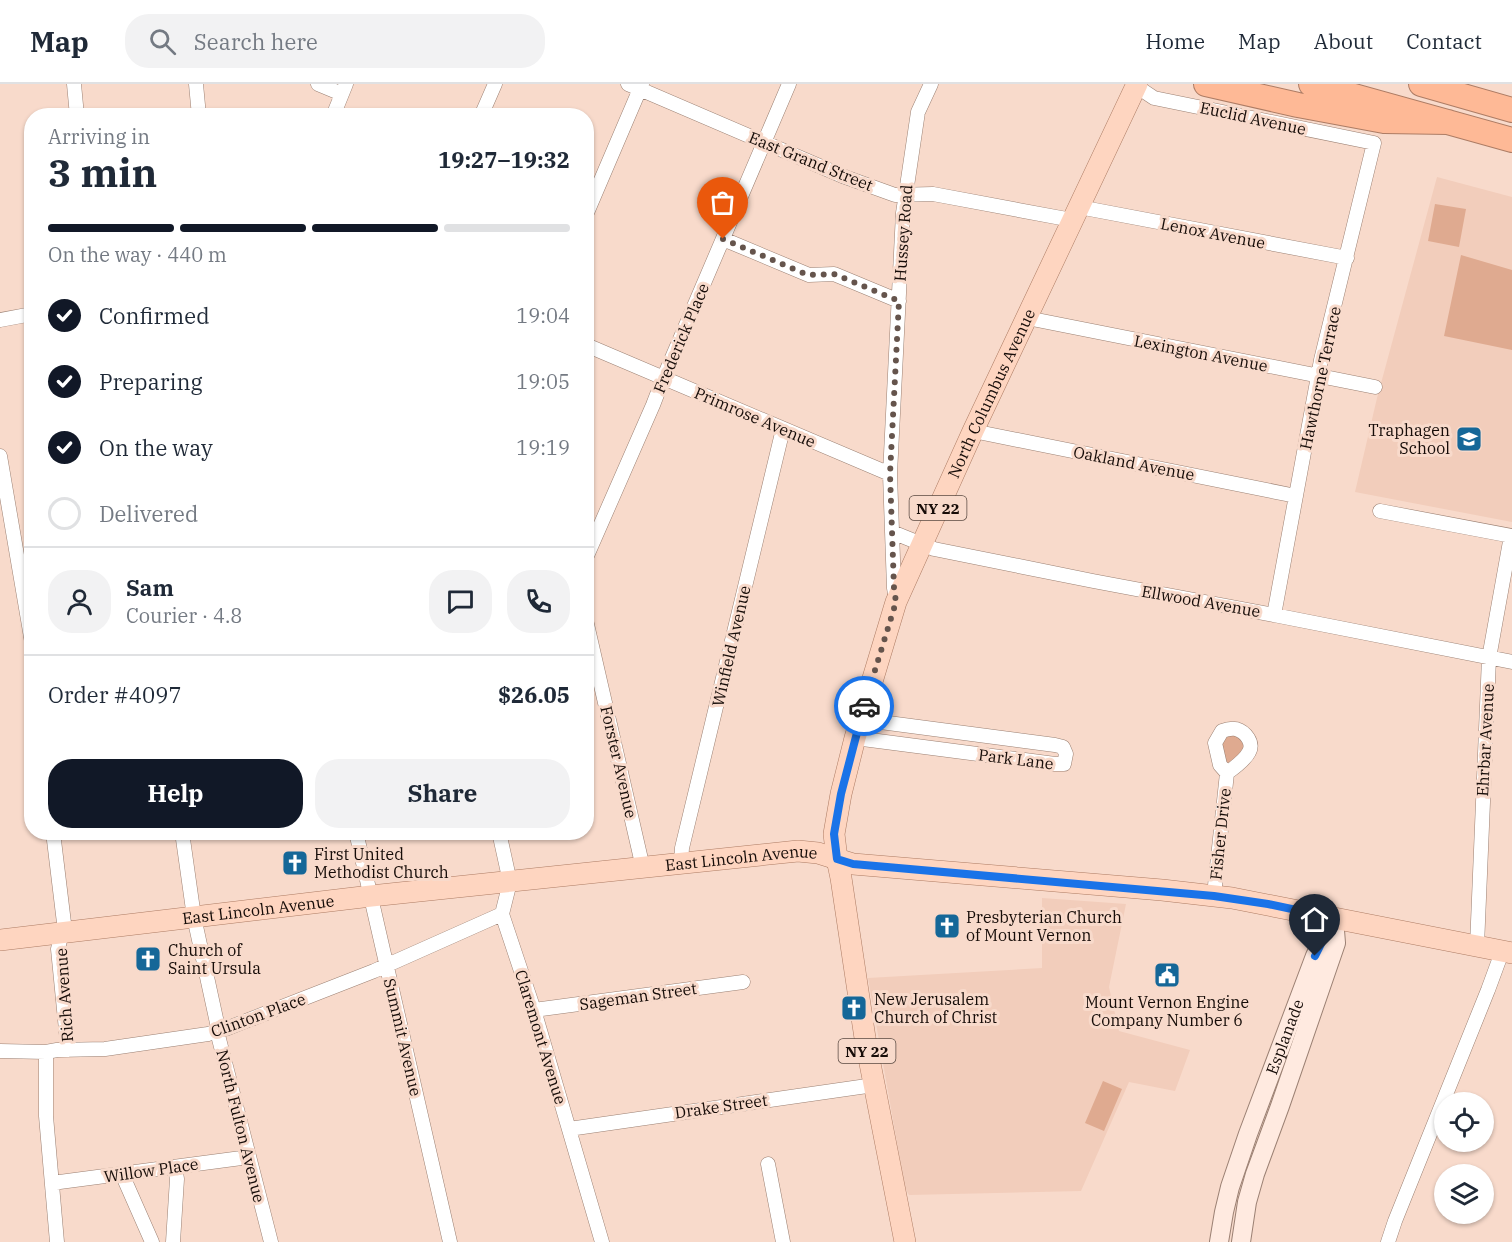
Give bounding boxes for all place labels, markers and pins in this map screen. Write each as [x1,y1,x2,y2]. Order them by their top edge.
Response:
pin [697,177,748,239]
place label: Traphagen School [1368,420,1450,458]
school or university icon: Traphagen School [1454,424,1484,454]
place label: First United Methodist Church [314,844,449,882]
church icon: First United Methodist Church [280,848,310,878]
pin [1289,894,1340,956]
place label: Presbyterian Church of Mount Vernon [966,907,1122,945]
church icon: Presbyterian Church of Mount Vernon [932,911,962,941]
place label: Church of Saint Ursula [168,940,261,978]
church icon: Church of Saint Ursula [133,944,163,974]
public building icon: Mount Vernon Engine Company Number 6 [1152,960,1182,990]
place label: New Jerusalem Church of Christ [874,989,998,1027]
place label: Mount Vernon Engine Company Number 6 [1085,992,1249,1030]
church icon: New Jerusalem Church of Christ [839,993,869,1023]

